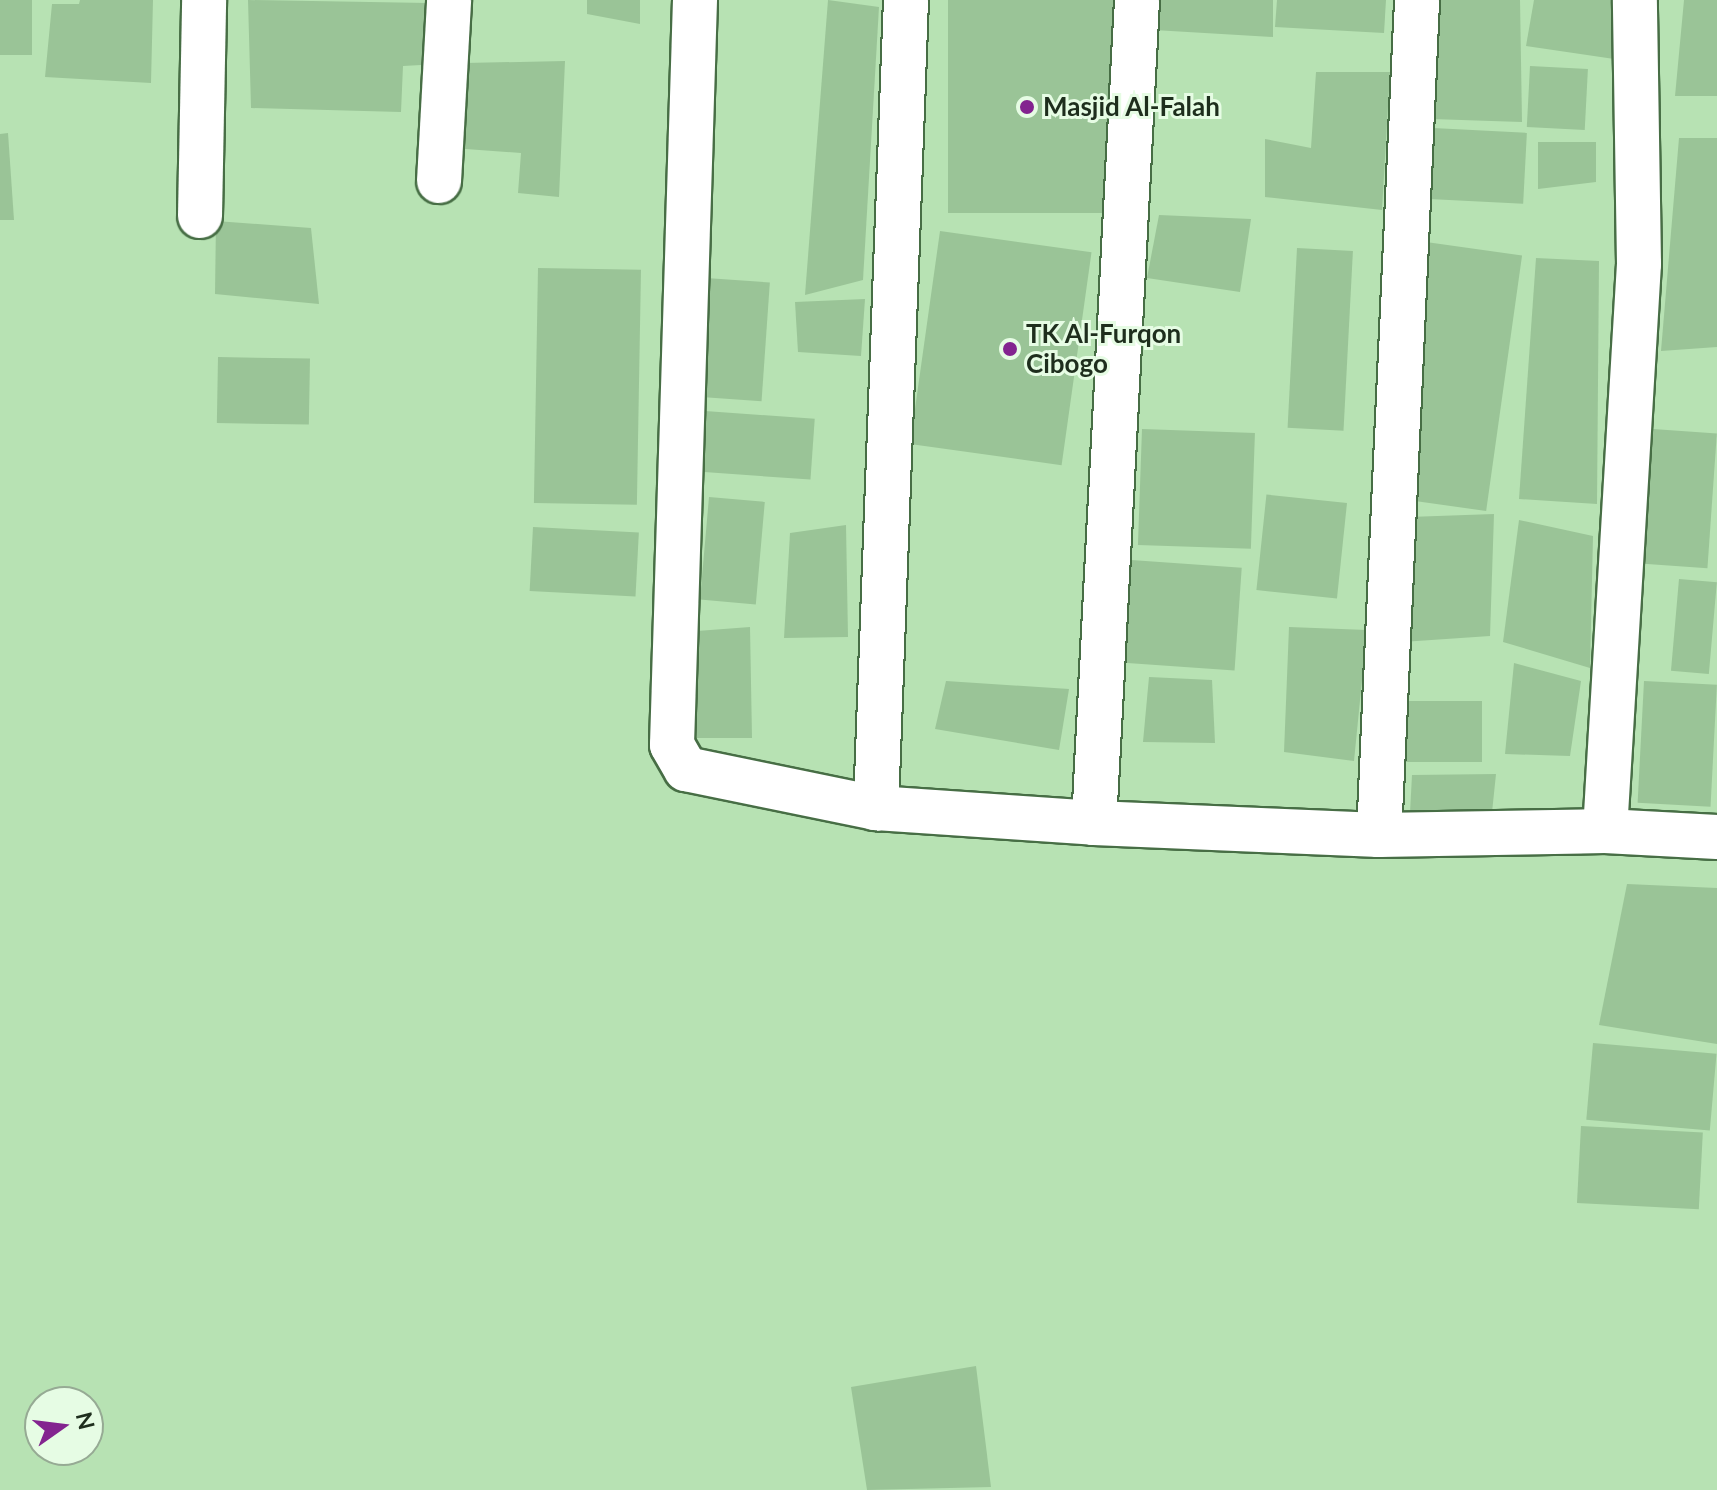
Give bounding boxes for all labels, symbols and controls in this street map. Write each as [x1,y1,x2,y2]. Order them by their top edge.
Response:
place label: Masjid Al-Falah [1043,91,1221,123]
marker: Masjid Al-Falah [1018,98,1036,116]
place label: TK Al-Furqon Cibogo [1026,318,1182,380]
marker: TK Al-Furqon Cibogo [1001,340,1019,358]
north arrow [24,1386,104,1466]
text: N [71,1409,101,1432]

